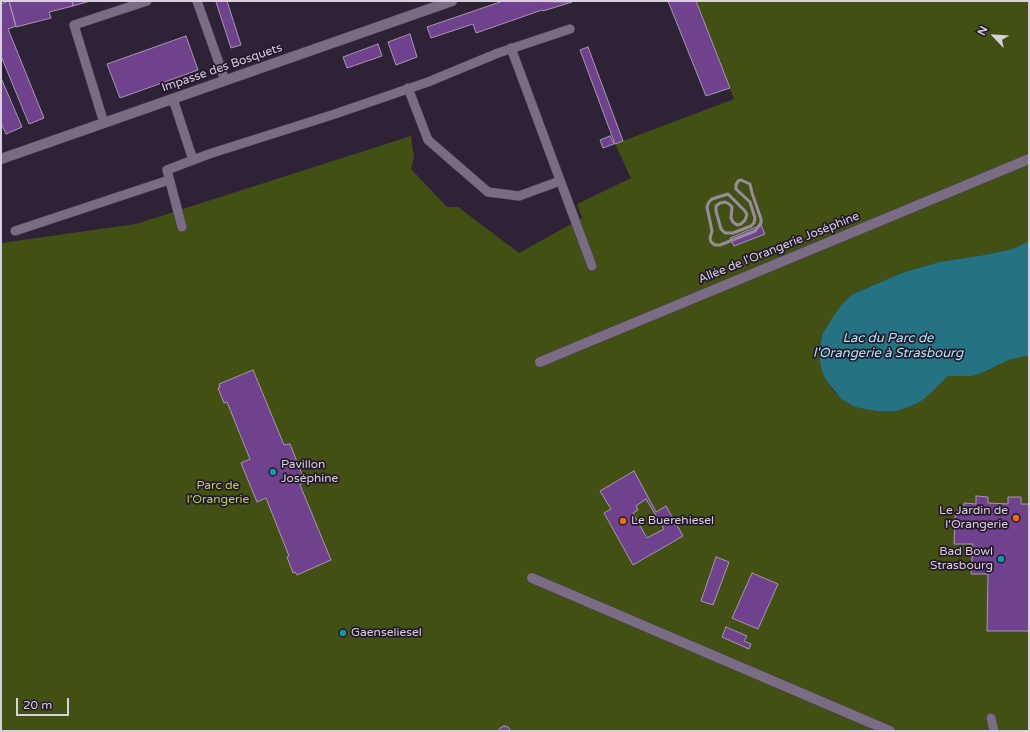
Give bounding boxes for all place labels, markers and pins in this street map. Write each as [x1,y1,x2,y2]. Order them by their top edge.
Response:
place label: Pavillon Joséphine [281,458,338,486]
marker: Pavillon Joséphine [268,467,278,477]
place label: Le Jardin de l'Orangerie [939,504,1008,532]
marker: Le Jardin de l'Orangerie [1011,513,1021,523]
place label: Le Buerehiesel [631,514,714,528]
marker: Le Buerehiesel [618,516,628,526]
place label: Bad Bowl Strasbourg [930,545,993,573]
marker: Bad Bowl Strasbourg [996,554,1006,564]
place label: Gaenseliesel [351,626,422,640]
marker: Gaenseliesel [338,628,348,638]

